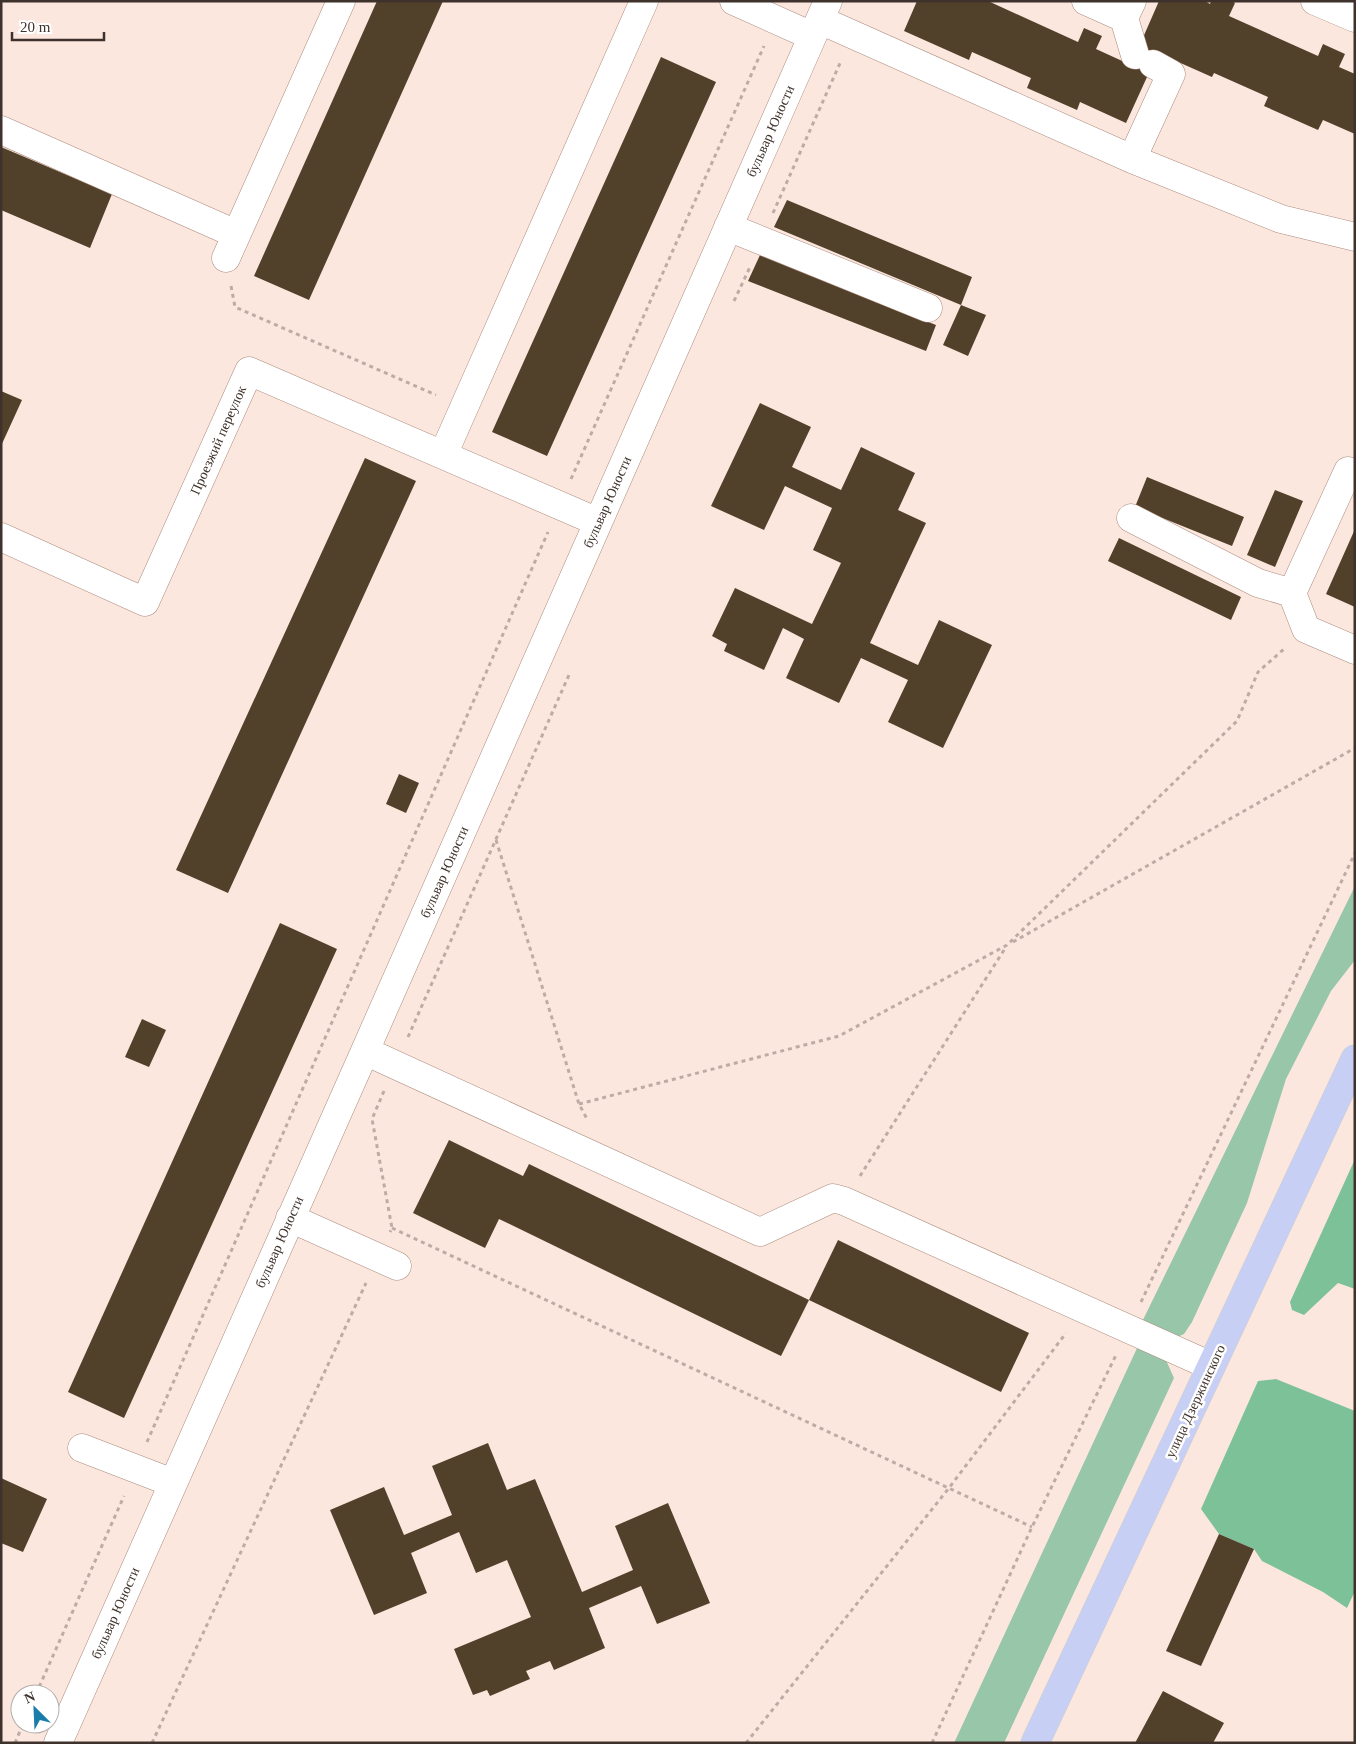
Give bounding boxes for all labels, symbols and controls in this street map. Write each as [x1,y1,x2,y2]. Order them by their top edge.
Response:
scale bar [12,10,105,42]
text: 20 m [20,19,51,35]
street label: бульвар Юности [744,83,798,179]
street label: Проезжий переулок [188,383,249,497]
street label: бульвар Юности [581,454,635,550]
street label: бульвар Юности [418,824,472,920]
street label: бульвар Юности [253,1194,307,1290]
street label: улица Дзержинского [1163,1342,1228,1460]
street label: бульвар Юности [89,1565,143,1661]
north arrow [10,1684,60,1734]
text: N [22,1689,38,1706]

